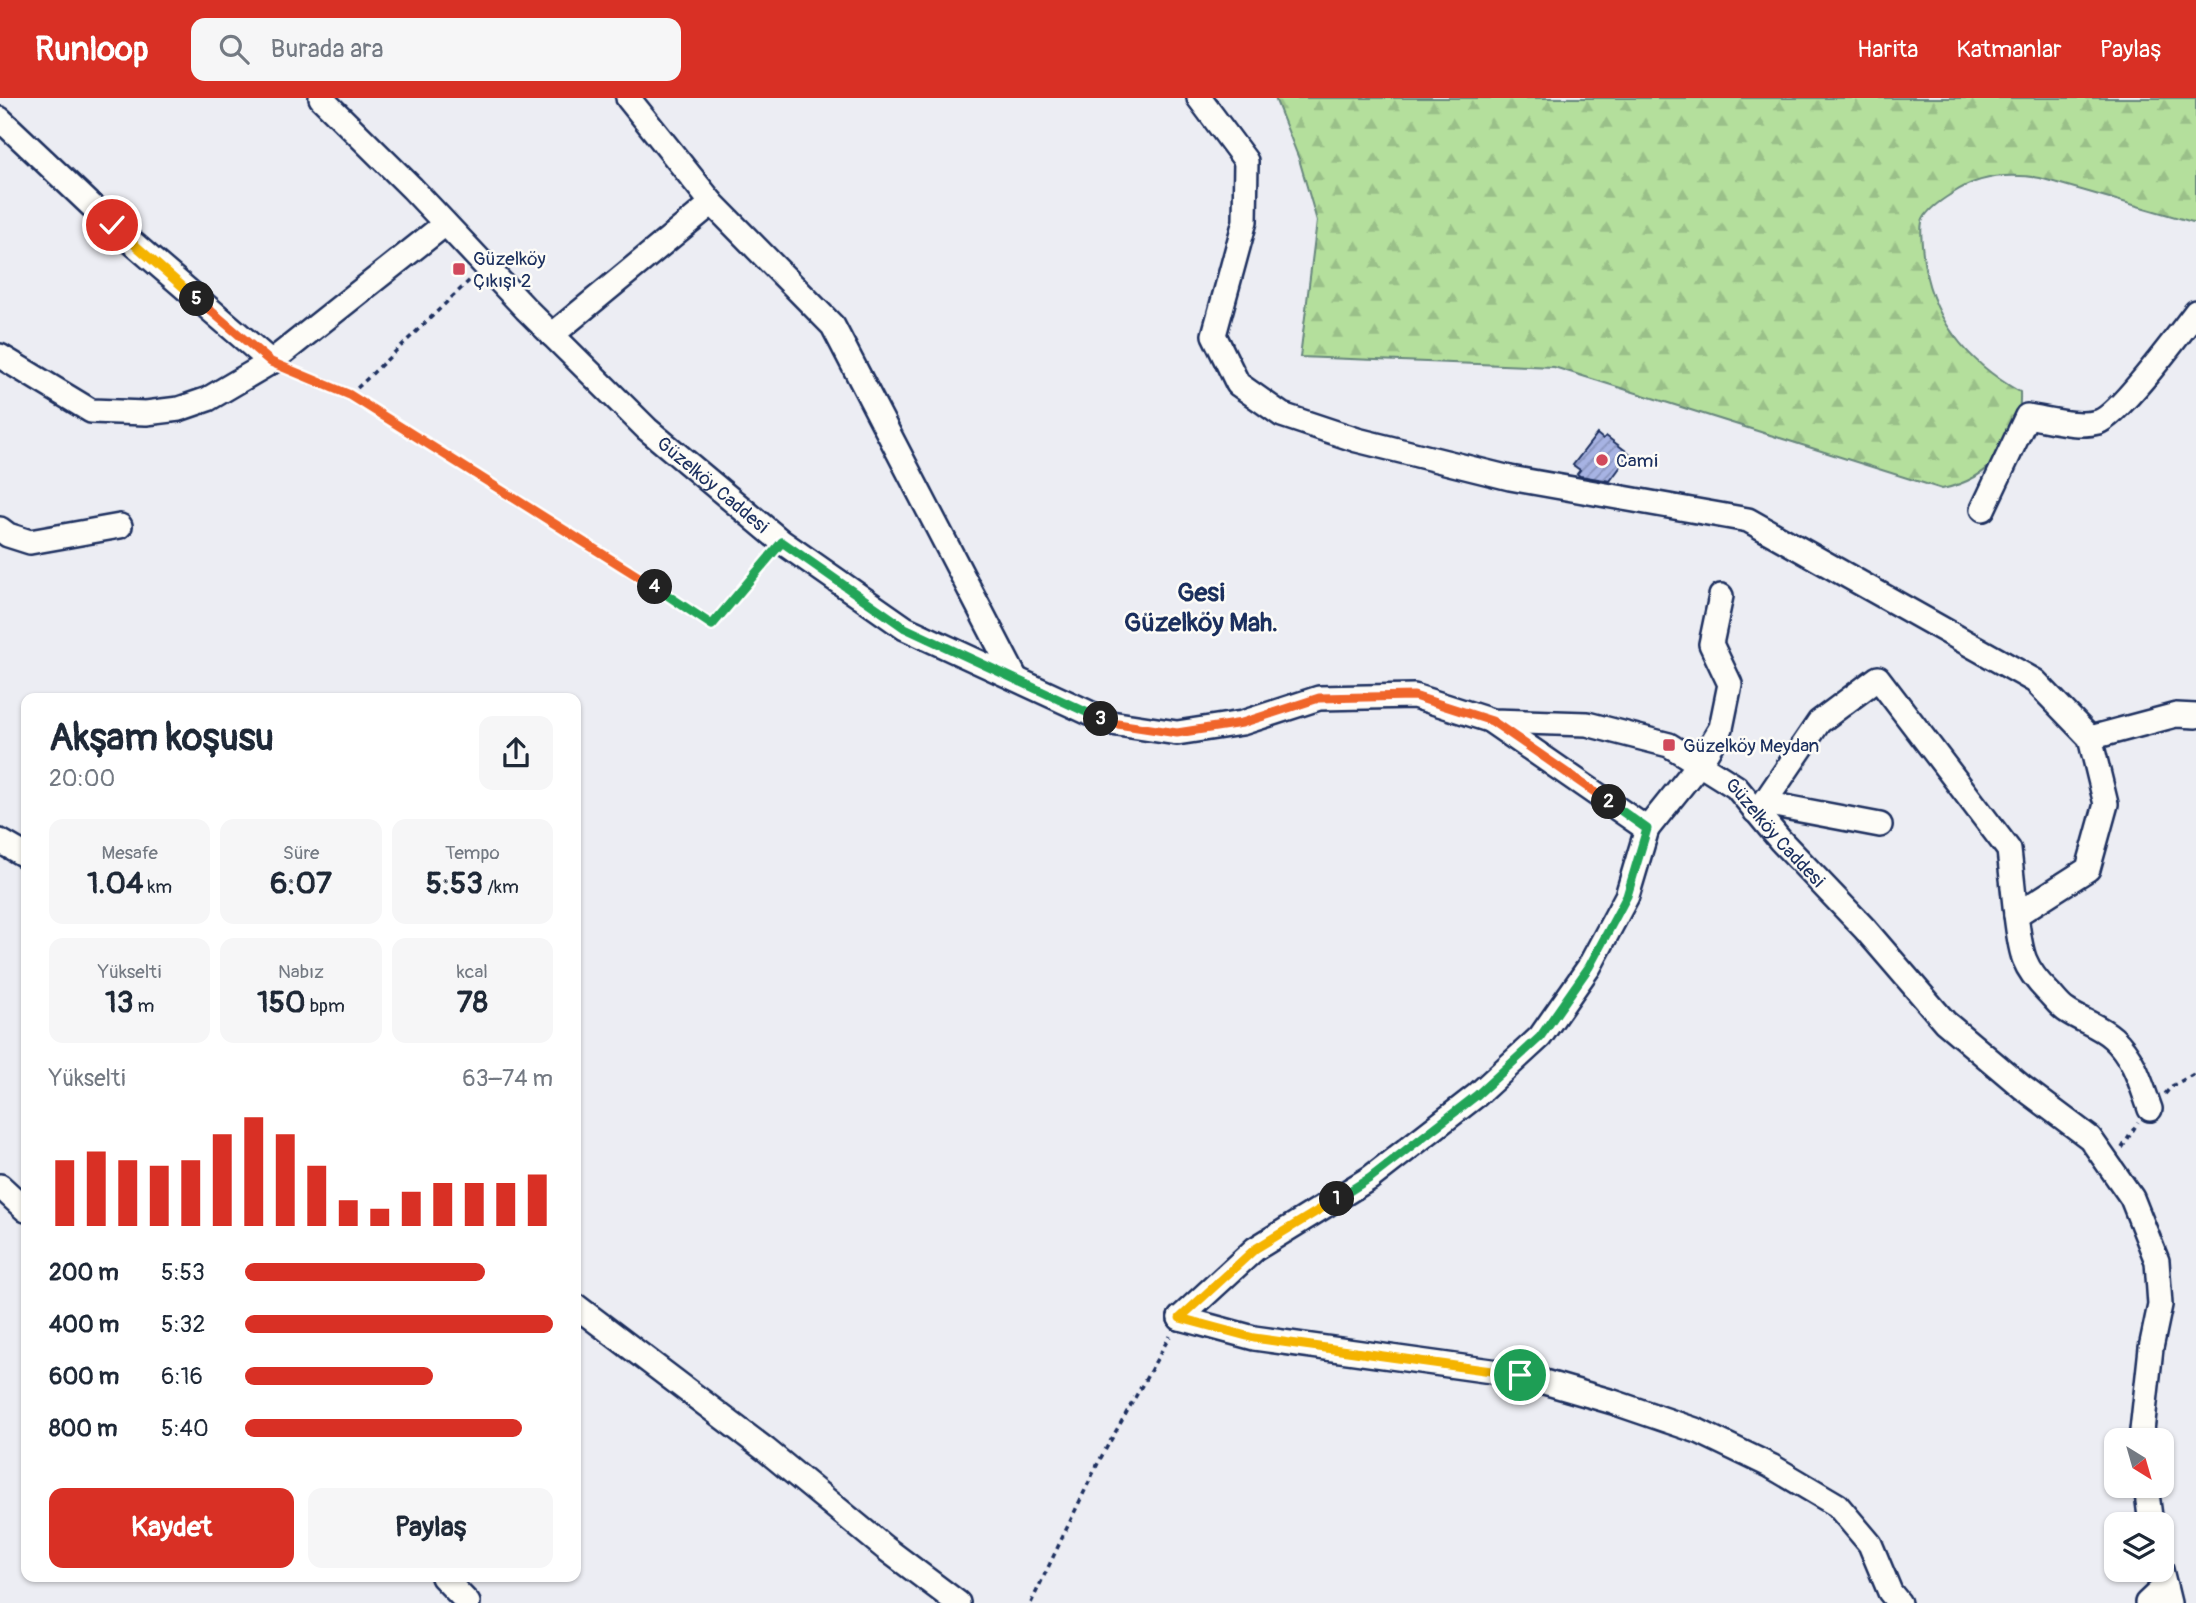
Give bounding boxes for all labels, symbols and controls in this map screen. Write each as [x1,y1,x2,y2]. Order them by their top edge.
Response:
search box [191,18,681,81]
text: Runloop [35,29,149,70]
icon: search [215,30,253,68]
text: Burada ara [271,33,384,65]
text: Harita [1857,35,1918,64]
text: Katmanlar [1956,35,2062,64]
text: Paylaş [2100,35,2161,64]
pin [82,195,142,255]
icon: check [93,206,131,244]
place label: Güzelköy Çıkışı 2 [473,247,546,293]
marker: Güzelköy Çıkışı 2 [451,261,467,277]
pin: 5 [180,282,214,316]
text: 5 [191,286,202,310]
street label: Güzelköy Caddesi [652,432,773,539]
place label: Cami [1616,449,1658,473]
marker: Cami [1594,452,1610,468]
pin: 4 [638,570,672,604]
text: 4 [649,574,660,598]
district label: Gesi Güzelköy Mah. [1124,577,1278,639]
pin: 3 [1084,702,1118,736]
text: 3 [1095,706,1106,730]
text: Akşam koşusu [49,714,274,762]
button: share [479,716,553,790]
place label: Güzelköy Meydan [1683,734,1819,758]
marker: Güzelköy Meydan [1661,737,1677,753]
text: 20:00 [49,764,115,793]
street label: Güzelköy Caddesi [1721,773,1830,893]
pin: 2 [1592,784,1626,820]
text: 2 [1603,789,1614,813]
text: Mesafe [102,841,158,865]
text: Süre [283,841,319,865]
text: Tempo [445,841,500,865]
text: 1.04 [87,865,143,902]
text: 6:07 [270,865,332,902]
text: 5:53 [426,865,483,902]
text: km [143,875,172,899]
text: /km [483,875,519,899]
text: Yükselti [98,960,161,984]
text: Nabız [278,960,324,984]
text: kcal [457,960,488,984]
text: 13 [105,984,133,1021]
text: 150 [257,984,306,1021]
text: 78 [457,984,488,1021]
text: m [133,994,154,1018]
text: bpm [306,994,345,1018]
text: Yükselti [49,1064,126,1093]
text: 63–74 m [462,1064,553,1093]
pin: 1 [1320,1182,1354,1216]
text: 1 [1333,1186,1340,1210]
text: 200 m [49,1258,119,1287]
text: 5:53 [161,1258,205,1287]
text: 400 m [49,1310,119,1339]
text: 5:32 [161,1310,205,1339]
pin [1490,1345,1550,1405]
icon: arrive [1501,1356,1539,1394]
text: 600 m [49,1362,119,1391]
text: 6:16 [161,1362,203,1391]
text: 800 m [49,1414,117,1443]
text: 5:40 [161,1414,209,1443]
north arrow [2104,1428,2174,1498]
map controls [2104,1428,2174,1582]
button: Kaydet [49,1488,294,1568]
button: Paylaş [308,1488,553,1568]
button: layers [2104,1512,2174,1582]

